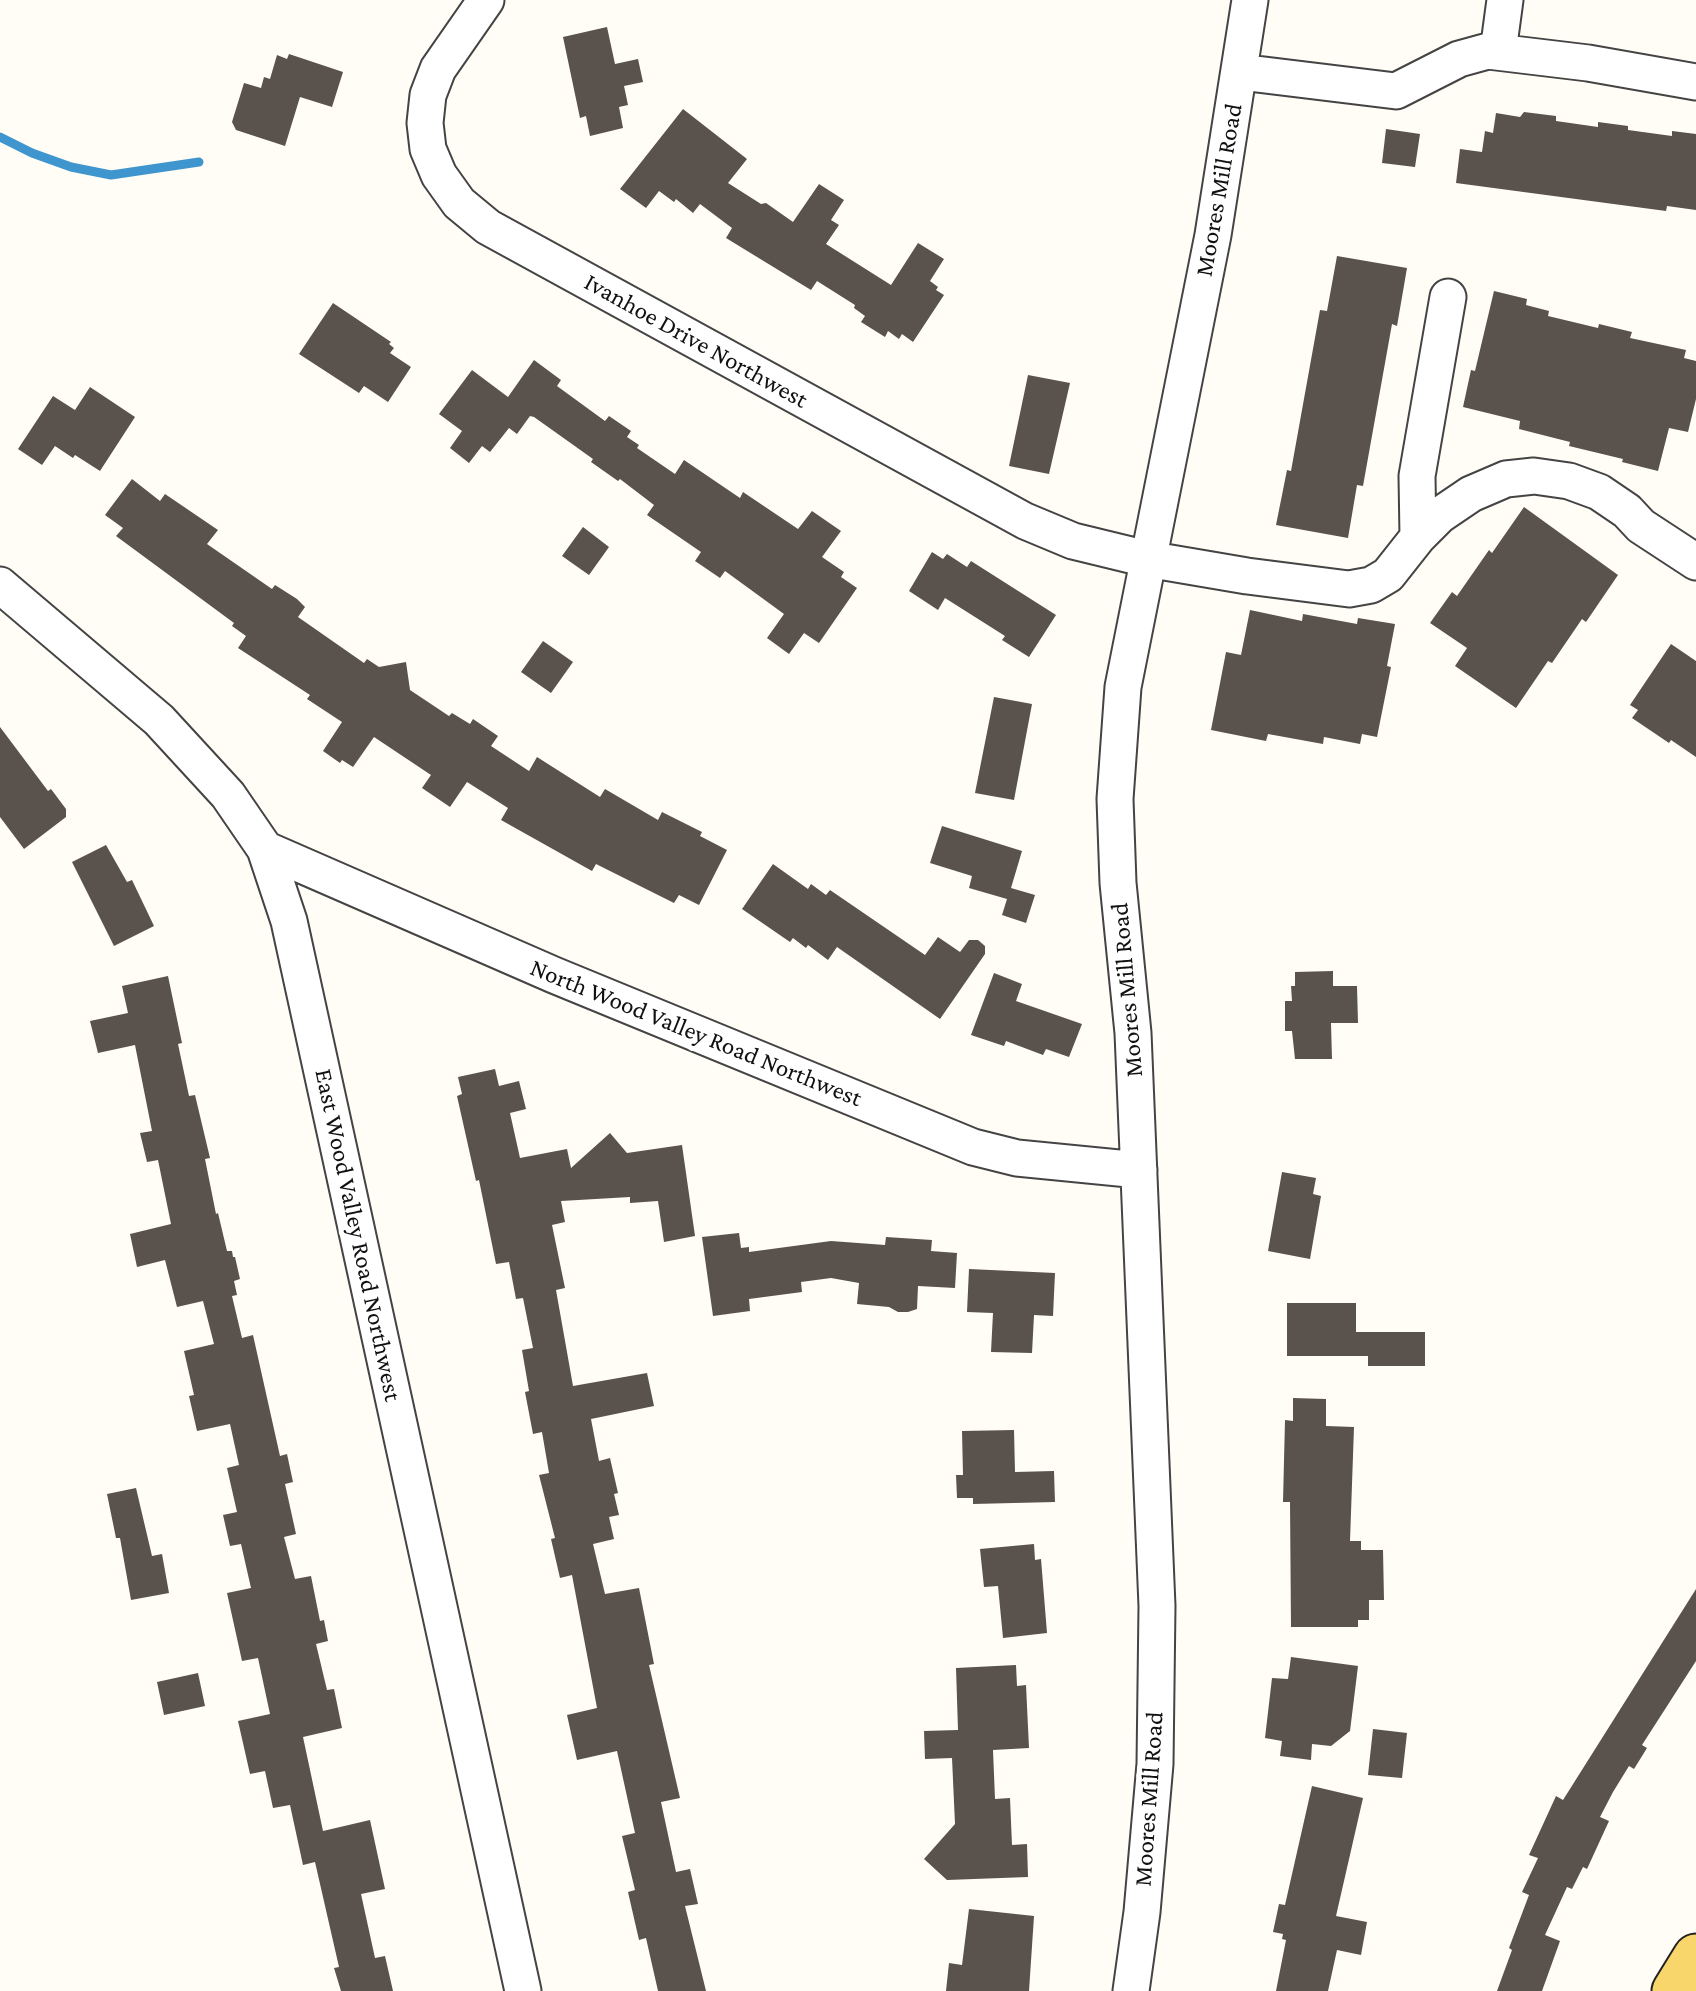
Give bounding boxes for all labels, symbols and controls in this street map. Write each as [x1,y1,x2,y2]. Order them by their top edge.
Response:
street label: Moores Mill Road [1189,101,1249,279]
street label: Ivanhoe Drive Northwest [579,267,813,415]
street label: Moores Mill Road [1104,901,1150,1079]
street label: North Wood Valley Road Northwest [526,953,866,1113]
street label: East Wood Valley Road Northwest [308,1066,408,1404]
street label: Moores Mill Road [1128,1711,1170,1887]

